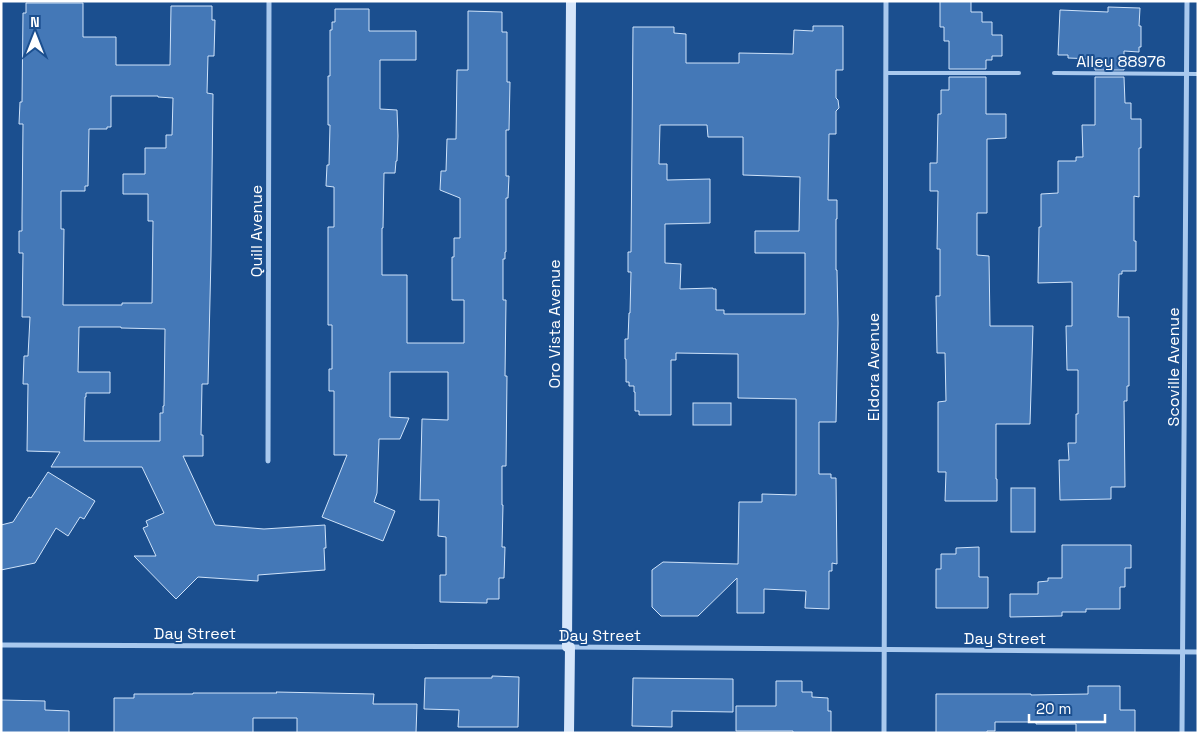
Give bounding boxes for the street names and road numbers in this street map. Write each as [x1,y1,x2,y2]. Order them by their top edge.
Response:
street label: Alley 88976 [1076,51,1166,72]
street label: Quill Avenue [246,185,267,277]
street label: Oro Vista Avenue [544,259,565,389]
street label: Scoville Avenue [1163,307,1184,427]
street label: Eldora Avenue [863,313,884,421]
street label: Day Street [154,623,236,644]
street label: Day Street [559,625,641,646]
street label: Day Street [964,628,1046,649]

